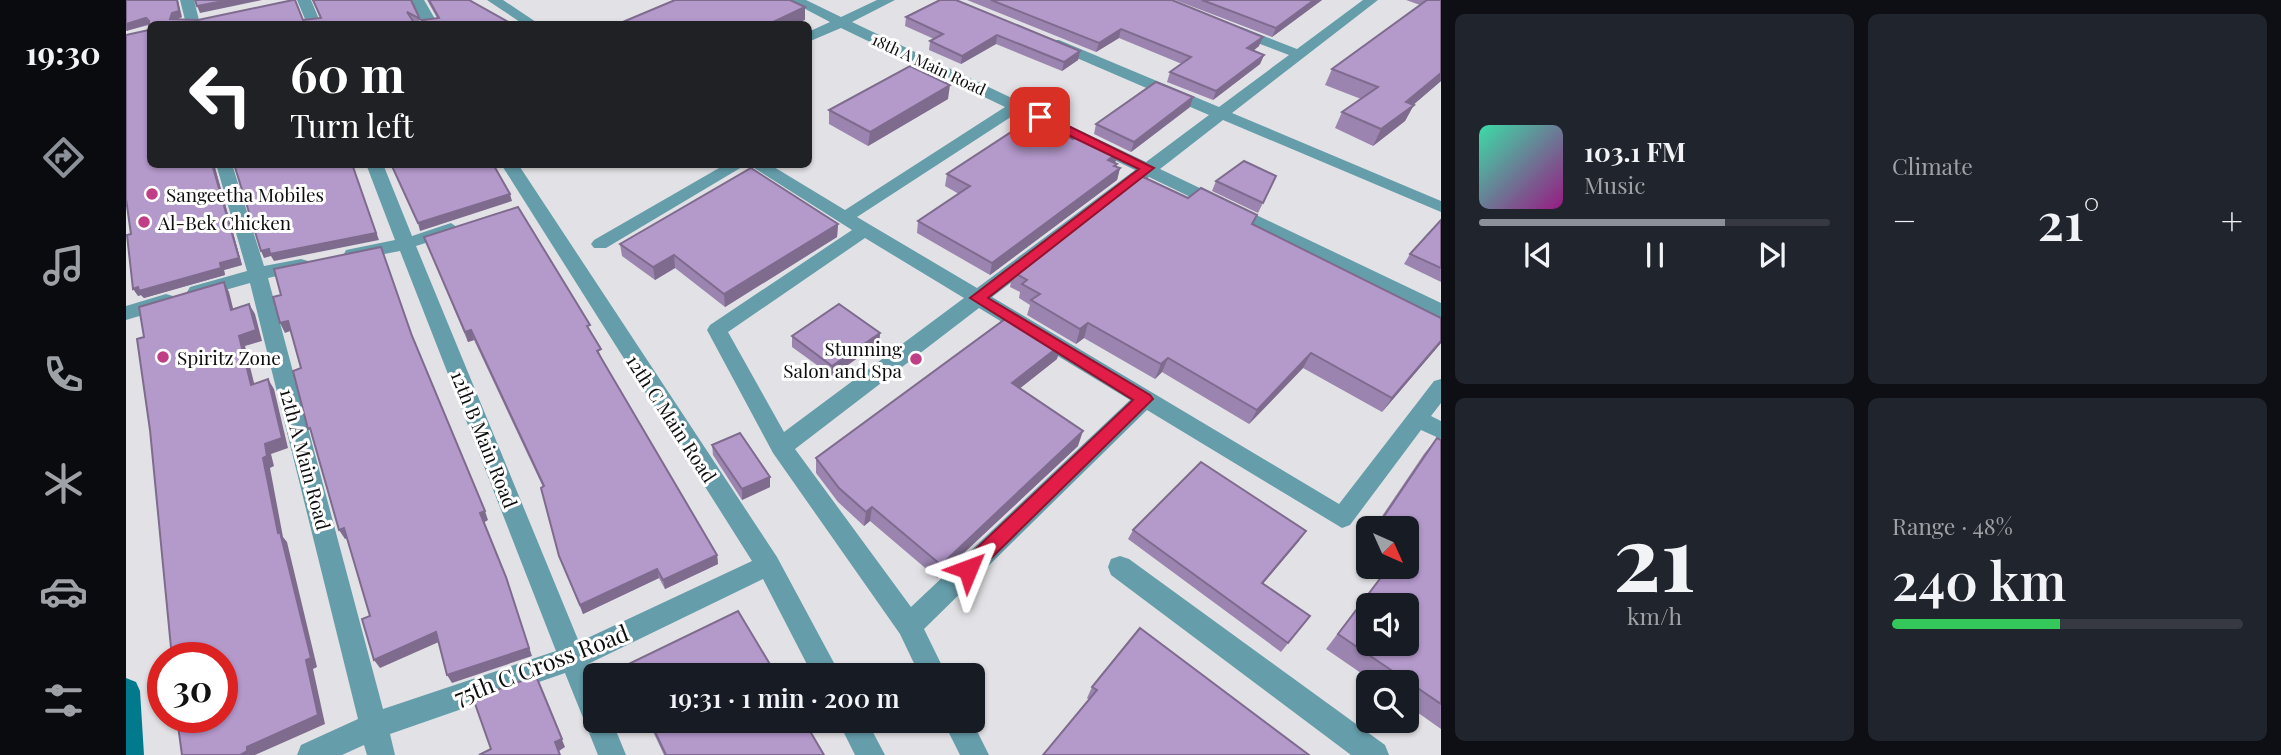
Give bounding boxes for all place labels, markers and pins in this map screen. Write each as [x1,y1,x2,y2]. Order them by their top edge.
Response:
pin [1010,87,1070,147]
place label: Sangeetha Mobiles [166,181,324,207]
marker: Sangeetha Mobiles [144,186,160,202]
place label: Al-Bek Chicken [157,209,292,235]
marker: Al-Bek Chicken [136,214,152,230]
place label: Stunning Salon and Spa [783,335,903,383]
place label: Spiritz Zone [177,344,281,370]
marker: Spiritz Zone [155,349,171,365]
marker: Stunning Salon and Spa [908,351,924,367]

